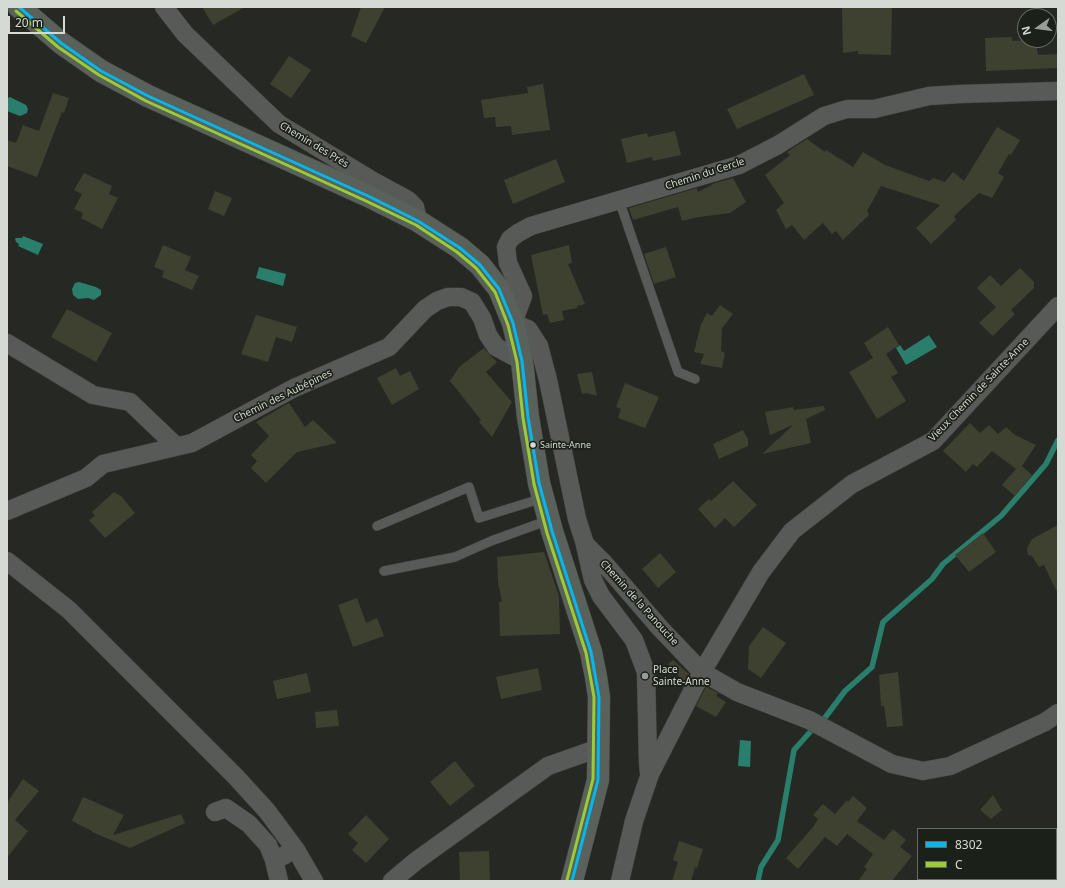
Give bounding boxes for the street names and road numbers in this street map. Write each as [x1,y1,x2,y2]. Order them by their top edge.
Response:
street label: Chemin des Prés [277,120,351,170]
street label: Chemin du Cercle [664,156,746,192]
street label: Vieux Chemin de Sainte-Anne [927,336,1031,444]
street label: Chemin des Aubépines [232,367,334,425]
street label: Chemin de la Panouche [597,558,681,648]

